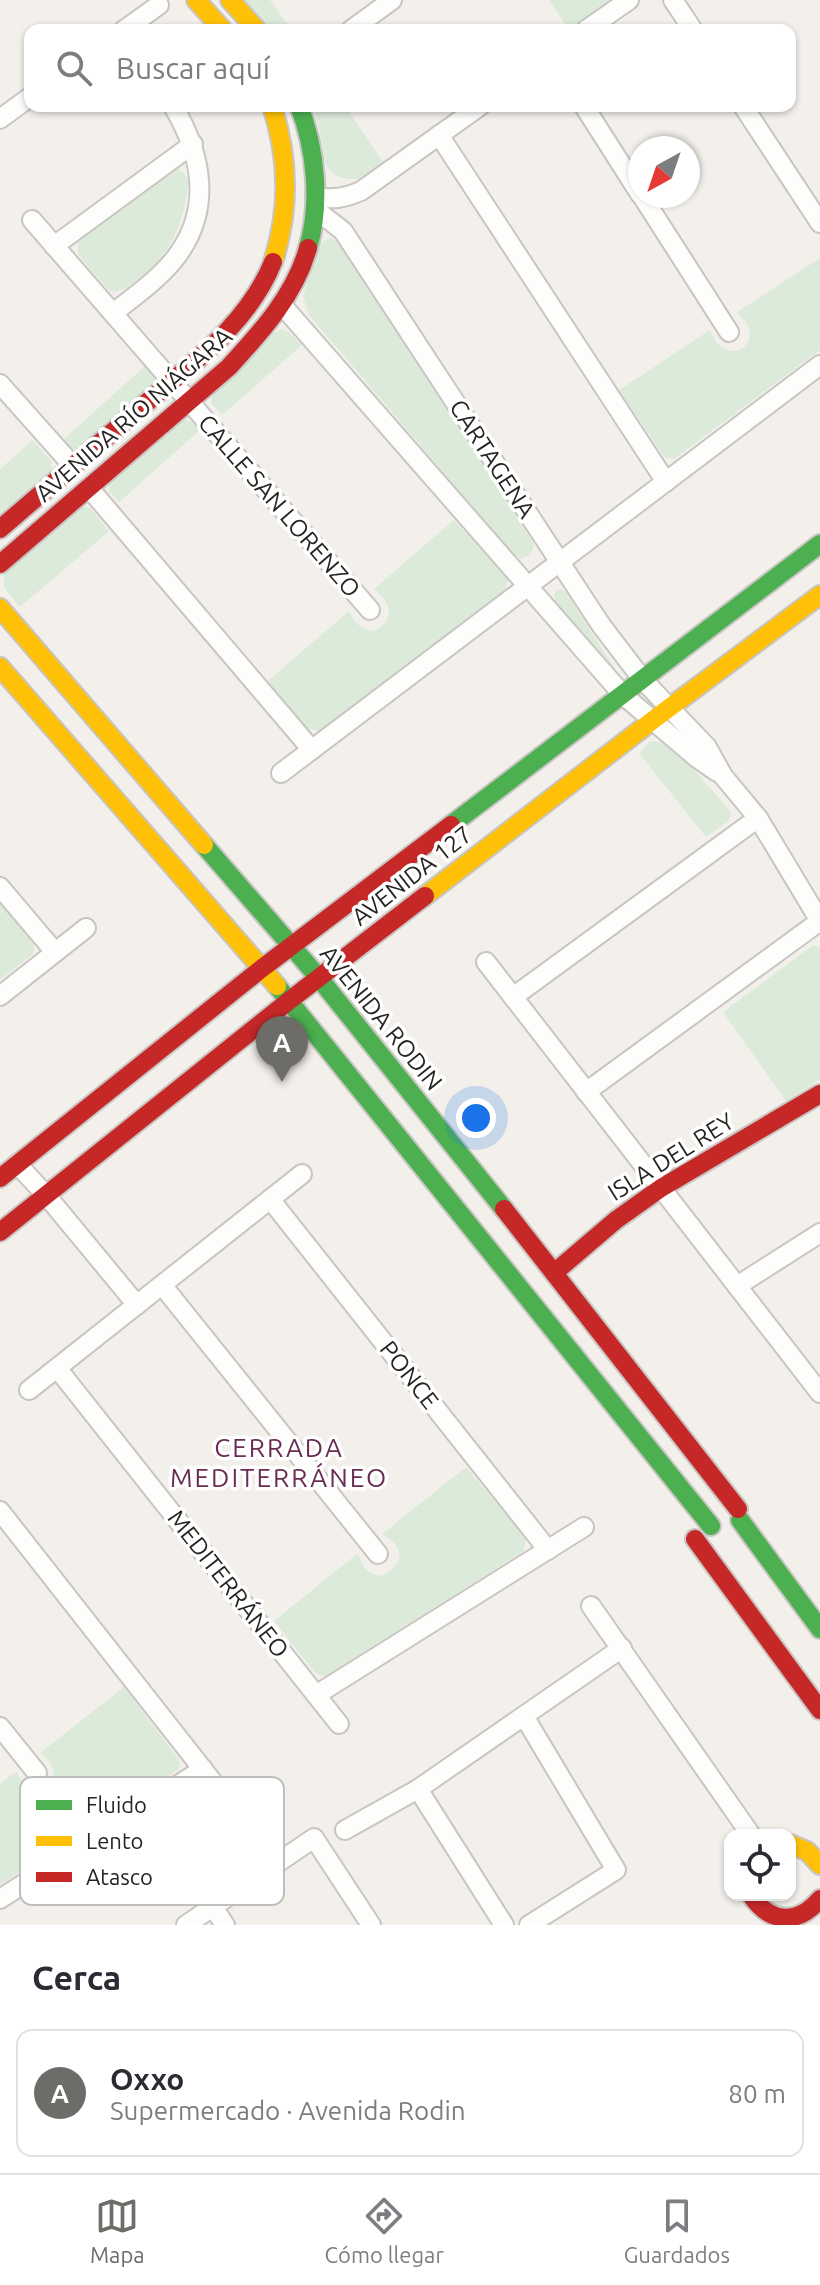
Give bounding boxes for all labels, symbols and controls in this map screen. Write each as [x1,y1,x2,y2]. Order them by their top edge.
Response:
search box [24,24,796,112]
icon: search [52,46,96,90]
text: Buscar aquí [116,51,270,85]
north arrow [628,136,700,208]
street label: AVENIDA RÍO NIÁGARA [30,321,237,507]
street label: CARTAGENA [444,395,541,523]
street label: CALLE SAN LORENZO [193,409,366,602]
street label: AVENIDA 127 [346,820,477,931]
street label: AVENIDA RODIN [315,940,448,1095]
pin: A [256,1016,308,1082]
your location [456,1098,496,1138]
street label: ISLA DEL REY [603,1107,739,1206]
street label: PONCE [375,1336,444,1414]
district label: CERRADA MEDITERRÁNEO [170,1433,388,1492]
street label: MEDITERRÁNEO [163,1504,295,1663]
legend [20,1777,284,1905]
text: Fluido [86,1792,147,1817]
text: Lento [86,1828,143,1853]
map controls [724,1829,796,1901]
button: locate [724,1829,796,1901]
text: Atasco [86,1864,153,1889]
text: Cerca [32,1958,121,1996]
text: Oxxo [110,2062,184,2096]
text: A [51,2079,69,2108]
text: 80 m [728,2079,786,2108]
text: Supermercado · Avenida Rodin [110,2096,466,2125]
tab: Mapa [90,2194,145,2267]
tab: Cómo llegar [325,2194,444,2267]
tab: Guardados [624,2194,730,2267]

